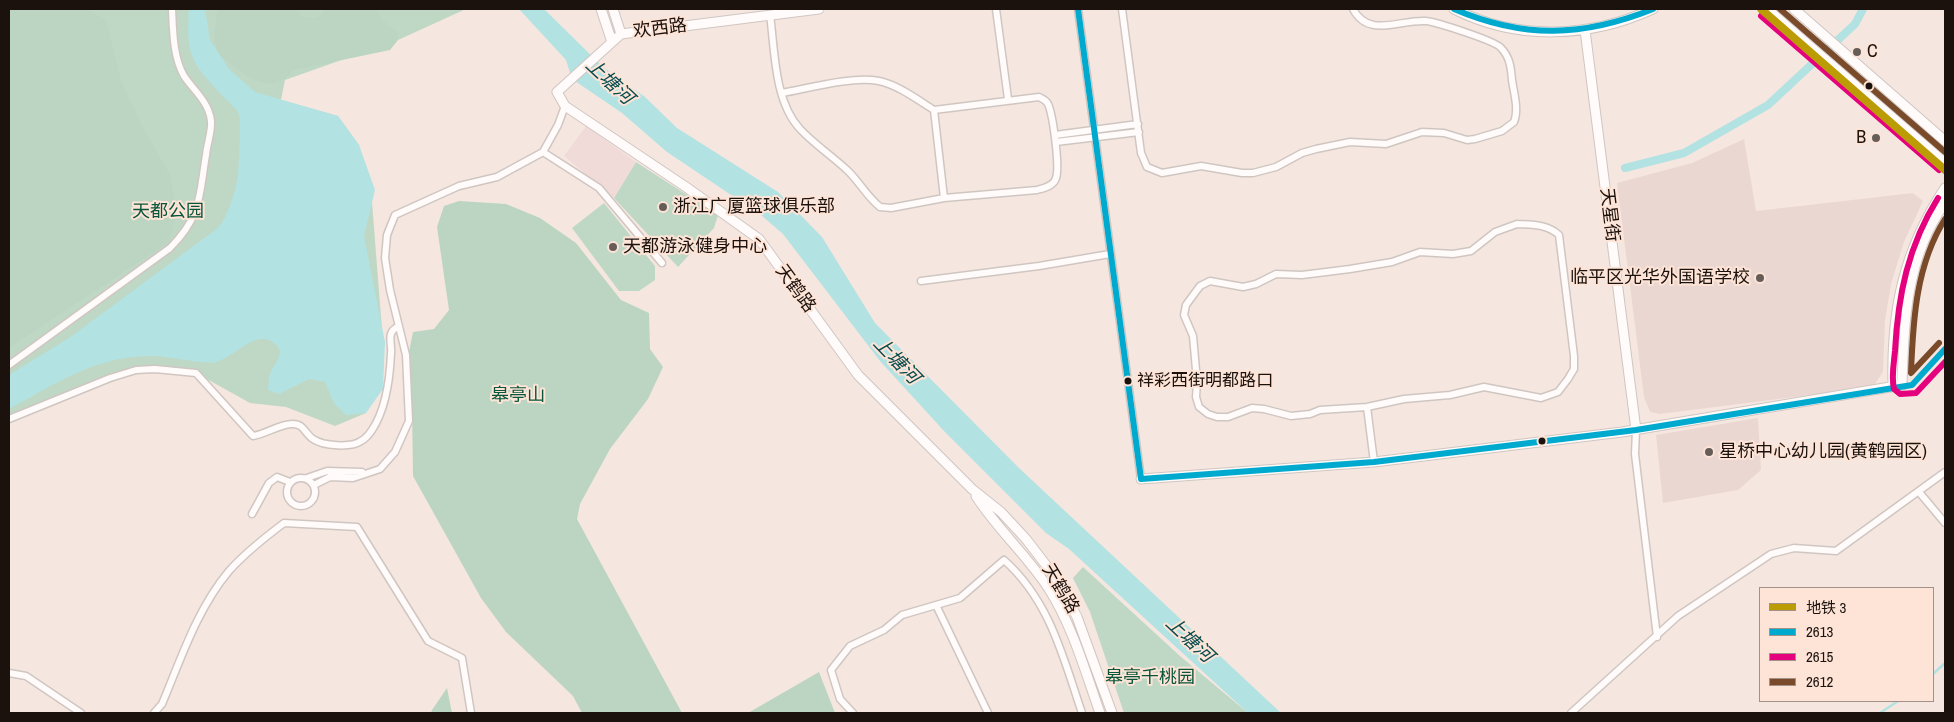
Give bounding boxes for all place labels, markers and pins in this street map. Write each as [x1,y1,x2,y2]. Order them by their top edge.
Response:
place label: C [1867,41,1878,63]
marker: C [1851,46,1863,58]
unlabelled marker [1864,81,1874,91]
place label: B [1856,127,1866,149]
marker: B [1870,132,1882,144]
place label: 浙江广厦篮球俱乐部 [673,196,835,218]
marker: 浙江广厦篮球俱乐部 [657,201,669,213]
place label: 天都游泳健身中心 [623,236,767,258]
marker: 天都游泳健身中心 [607,241,619,253]
place label: 临平区光华外国语学校 [1570,267,1750,289]
marker: 临平区光华外国语学校 [1754,272,1766,284]
place label: 祥彩西街明都路口 [1137,371,1273,391]
marker: 祥彩西街明都路口 [1123,376,1133,386]
unlabelled marker [1537,436,1547,446]
place label: 星桥中心幼儿园(黄鹤园区) [1719,441,1927,463]
marker: 星桥中心幼儿园(黄鹤园区) [1703,446,1715,458]

